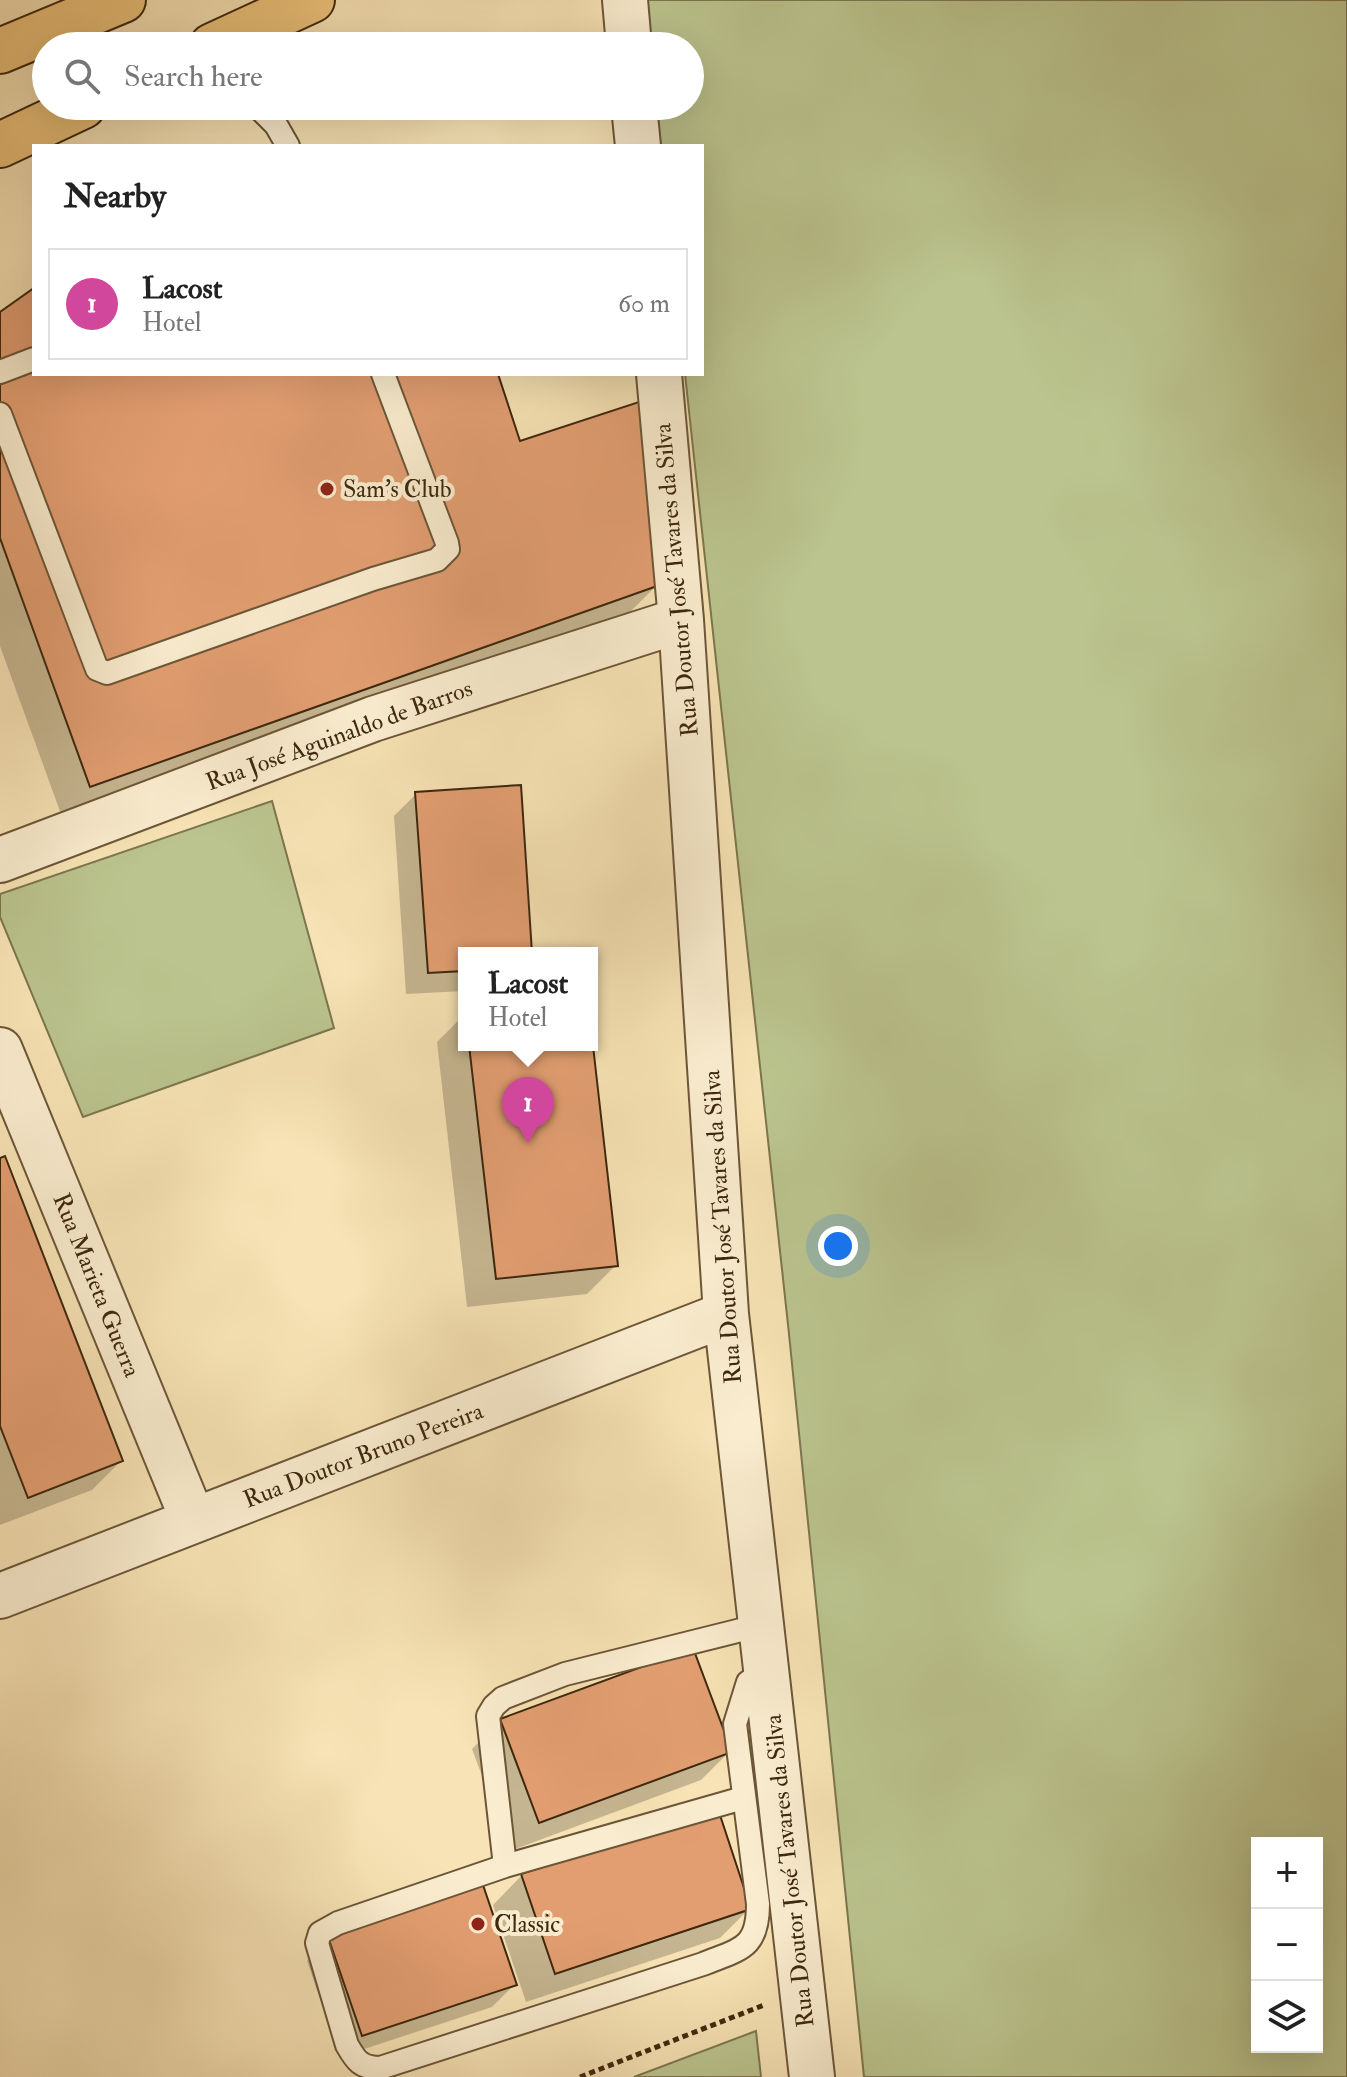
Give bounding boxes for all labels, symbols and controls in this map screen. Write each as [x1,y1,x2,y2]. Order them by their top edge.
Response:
search box [32,32,704,120]
icon: search [60,54,104,98]
text: Search here [124,58,263,95]
text: Nearby [64,175,166,218]
text: Lacost [142,270,223,307]
text: 1 [87,288,97,320]
text: 60 m [618,288,670,320]
text: Hotel [142,307,201,339]
street label: Rua Doutor José Tavares da Silva [647,421,706,738]
place label: Sam's Club [343,474,452,505]
marker: Sam's Club [318,480,336,498]
street label: Rua José Aguinaldo de Barros [202,673,477,798]
popup [458,947,598,1051]
text: Lacost [488,965,568,1002]
text: Hotel [488,1002,547,1034]
street label: Rua Doutor José Tavares da Silva [696,1068,749,1385]
pin: 1 [502,1077,554,1143]
street label: Rua Marieta Guerra [46,1189,148,1383]
your location [818,1226,858,1266]
street label: Rua Doutor Bruno Pereira [239,1395,489,1516]
street label: Rua Doutor José Tavares da Silva [758,1712,821,2029]
map controls [1251,1837,1323,2053]
button: + [1251,1837,1323,1909]
place label: Classic [494,1909,560,1940]
button: − [1251,1909,1323,1981]
marker: Classic [469,1915,487,1933]
button: layers [1251,1981,1323,2053]

